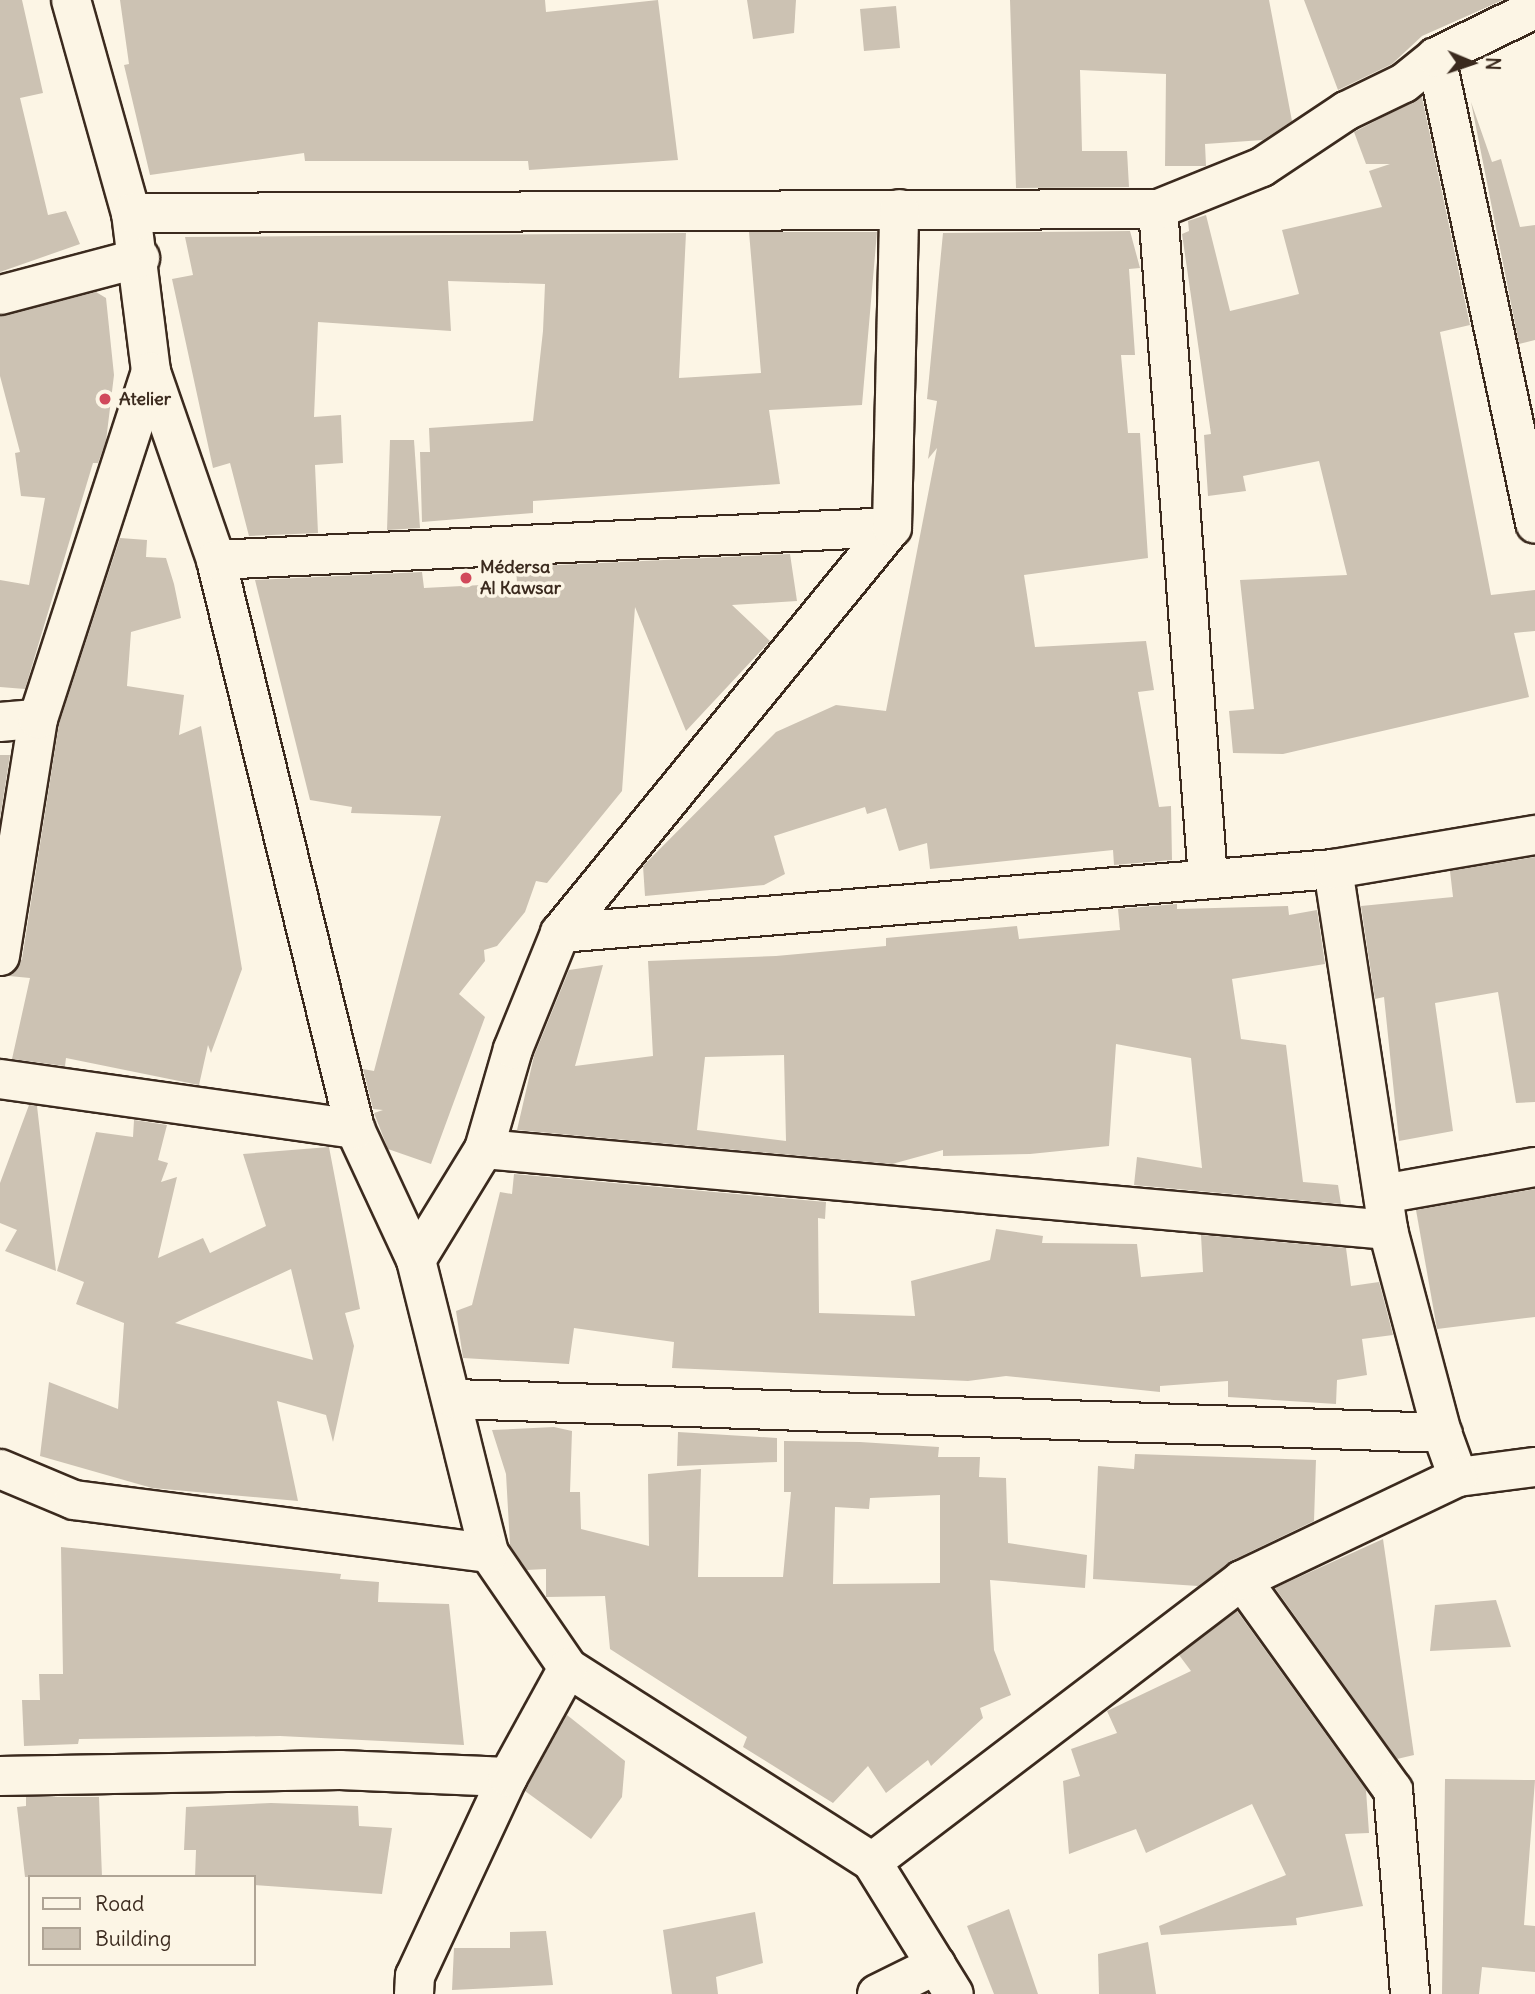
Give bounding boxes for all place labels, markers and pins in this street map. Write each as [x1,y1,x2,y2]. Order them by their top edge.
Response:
place label: Atelier [119,388,171,410]
marker: Atelier [97,391,113,407]
place label: Médersa Al Kawsar [480,557,561,600]
marker: Médersa Al Kawsar [458,570,474,586]

